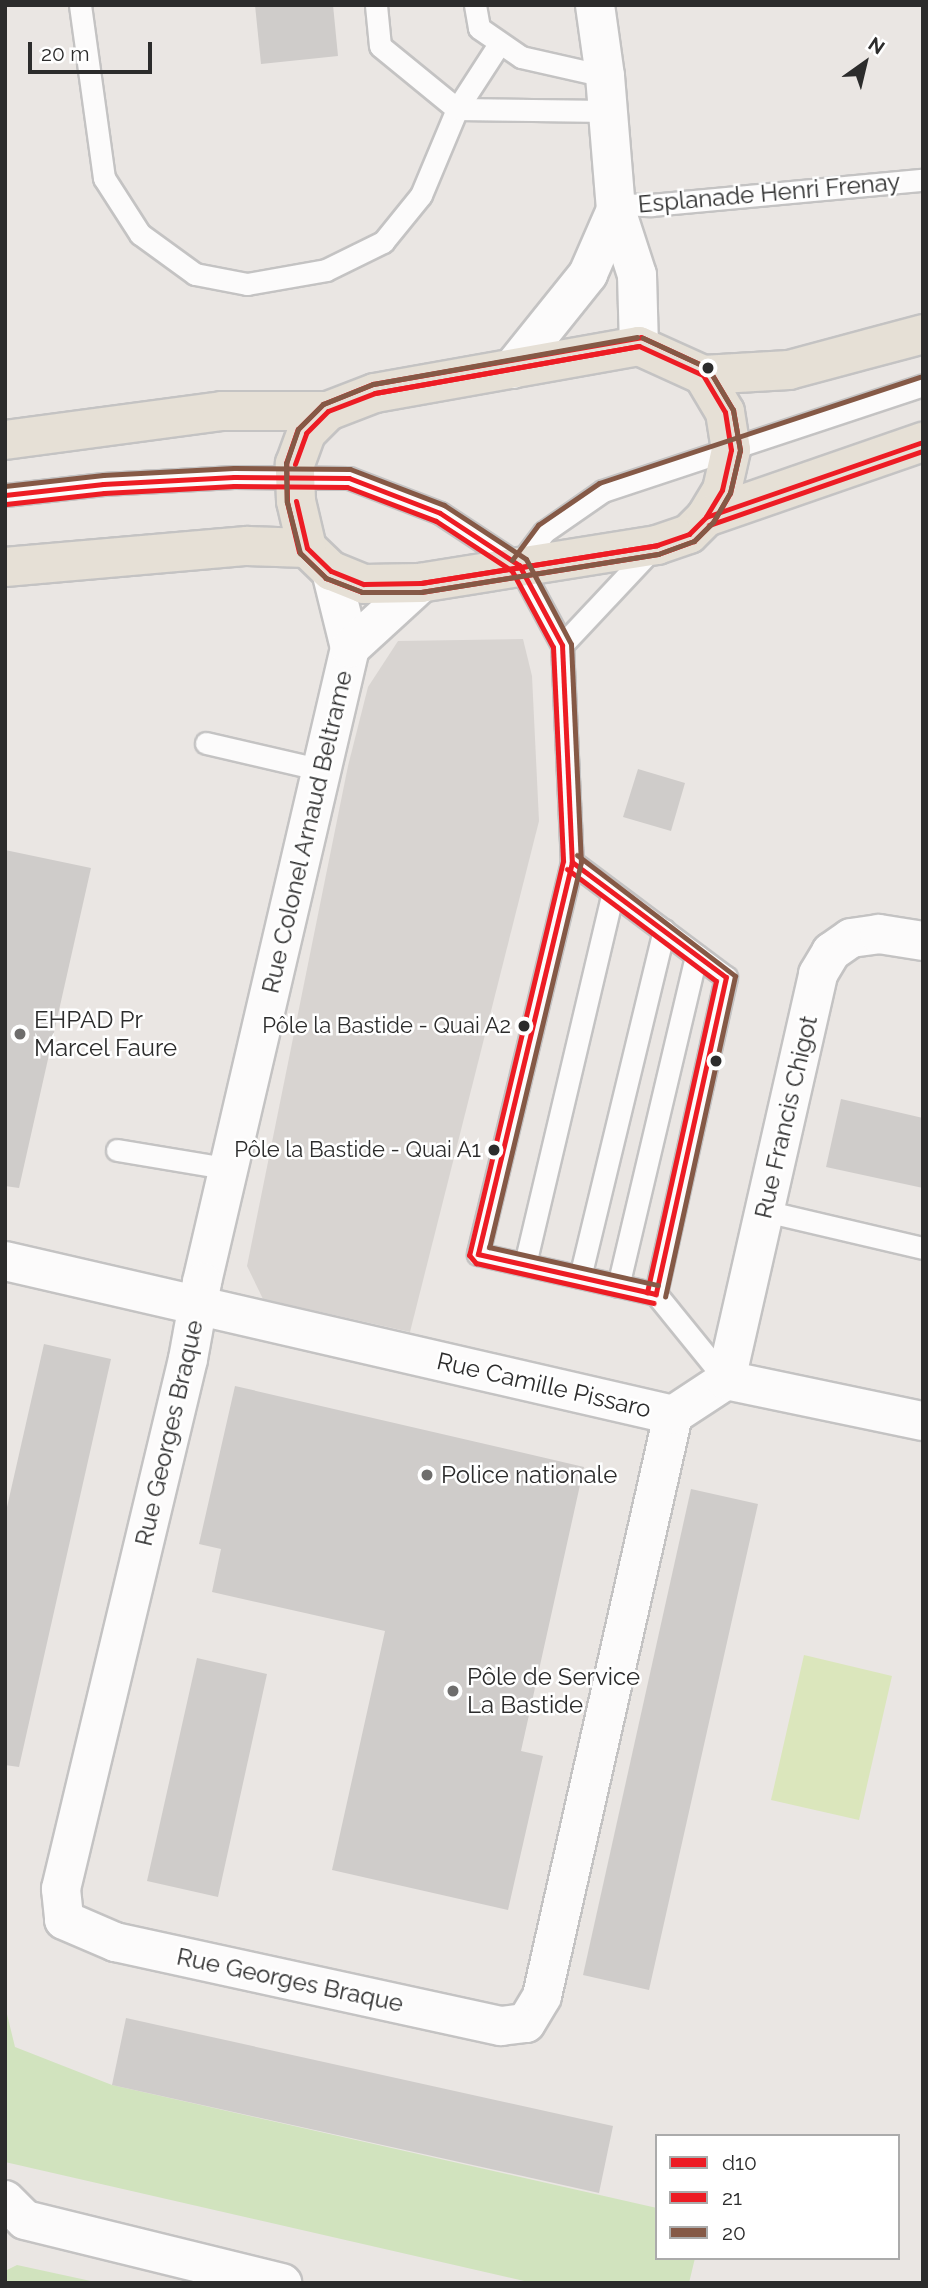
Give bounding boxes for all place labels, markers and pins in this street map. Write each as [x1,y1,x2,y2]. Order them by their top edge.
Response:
unlabelled marker [701,361,715,375]
place label: EHPAD Pr Marcel Faure [34,1006,178,1062]
place label: Pôle la Bastide - Quai A2 [262,1013,511,1039]
marker: Pôle la Bastide - Quai A2 [517,1019,531,1033]
marker: EHPAD Pr Marcel Faure [12,1026,28,1042]
unlabelled marker [709,1054,723,1068]
place label: Pôle la Bastide - Quai A1 [234,1137,481,1163]
marker: Pôle la Bastide - Quai A1 [487,1143,501,1157]
place label: Police nationale [441,1461,617,1489]
marker: Police nationale [419,1467,435,1483]
place label: Pôle de Service La Bastide [467,1663,640,1719]
marker: Pôle de Service La Bastide [445,1683,461,1699]

